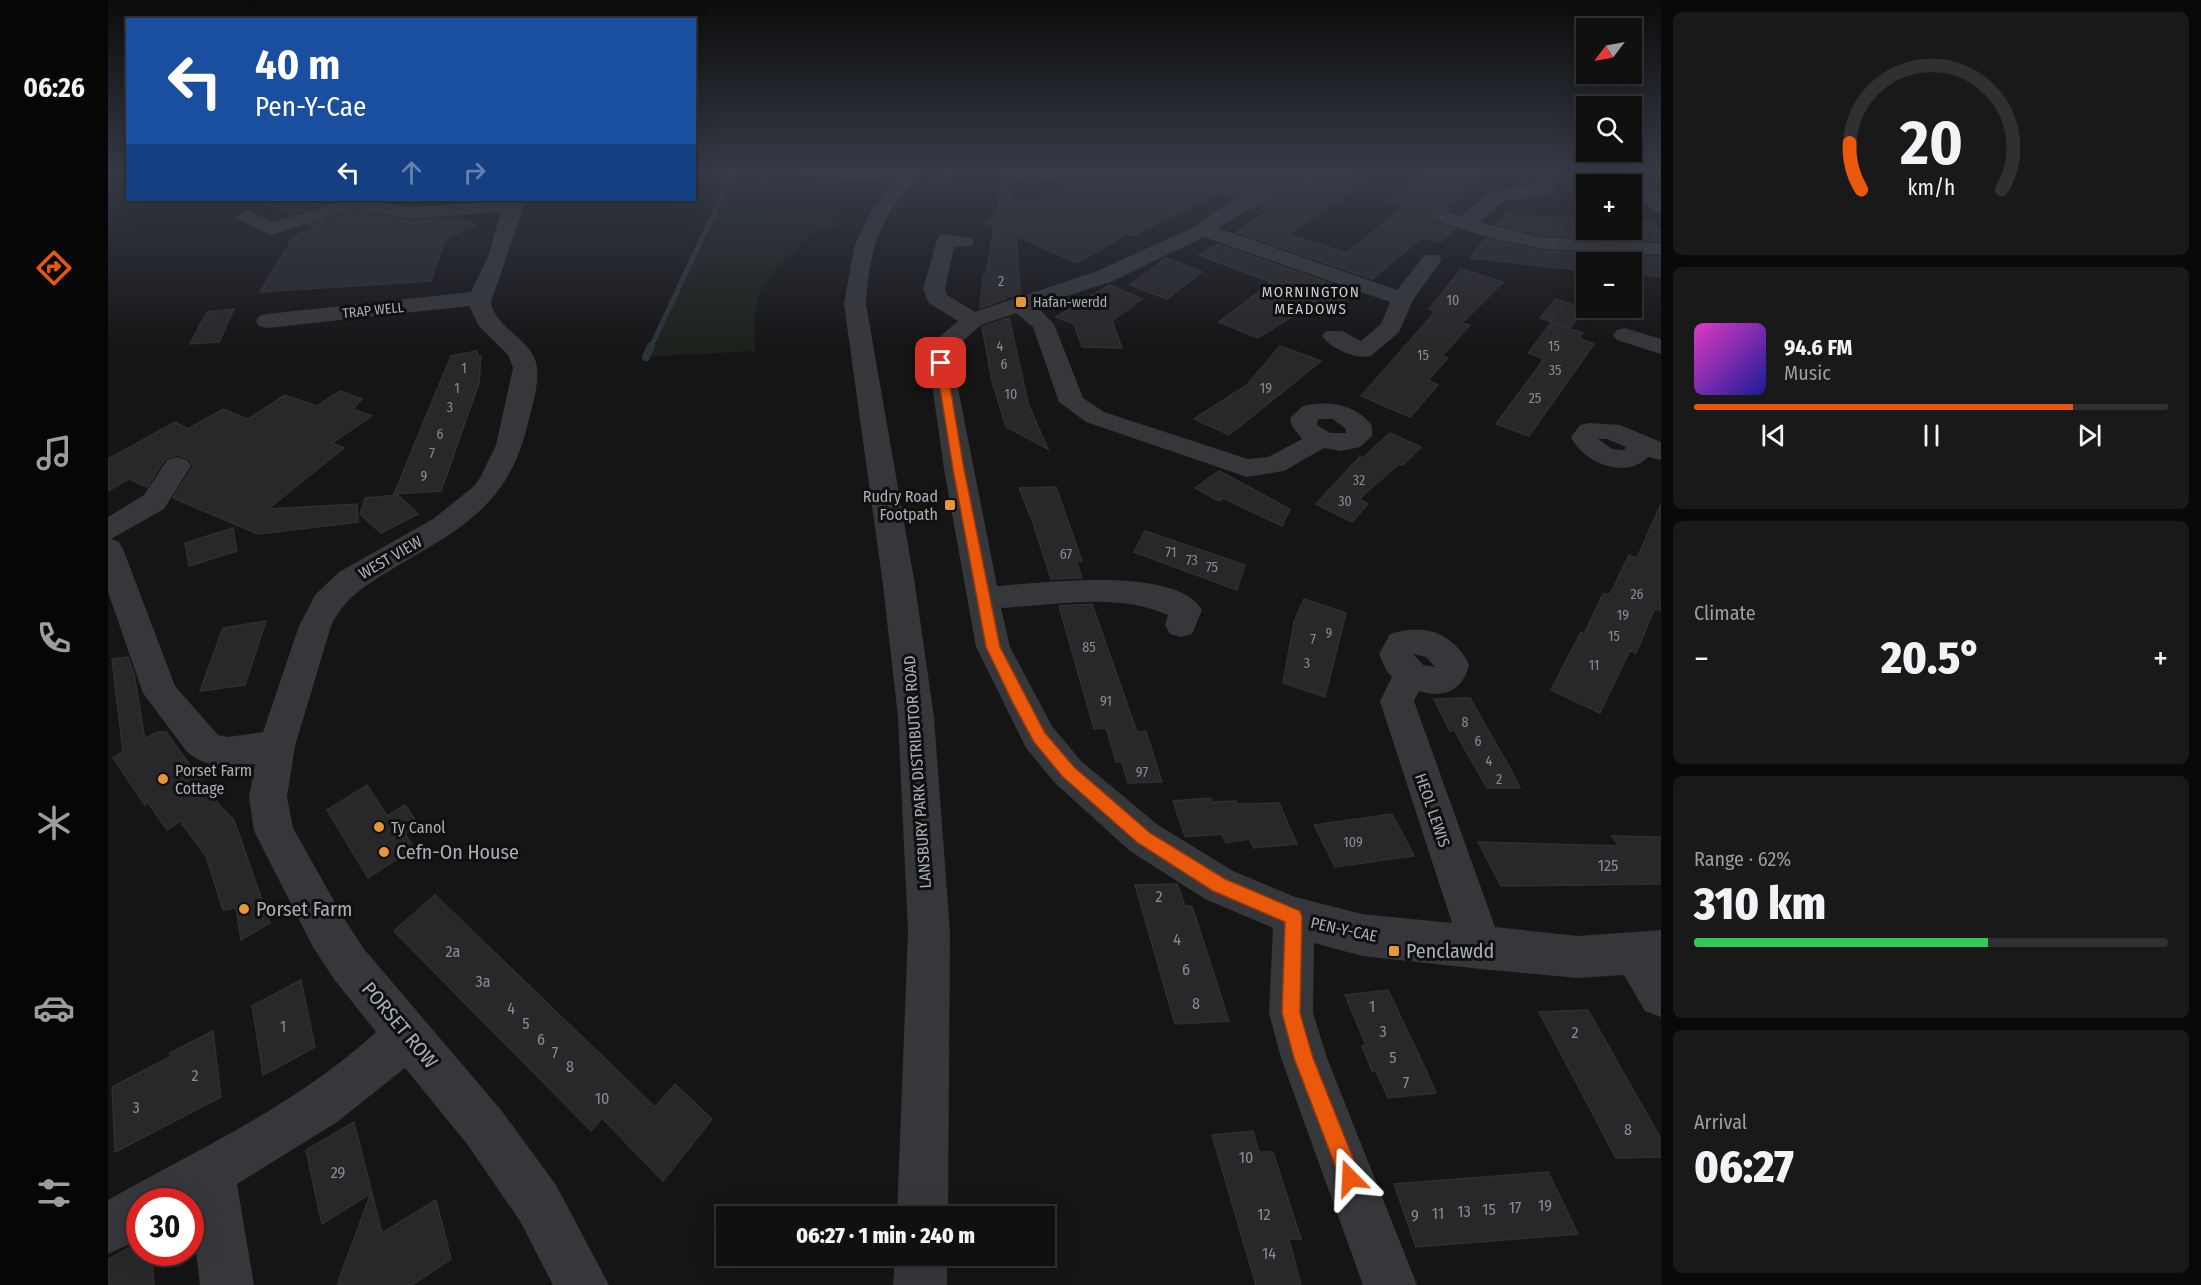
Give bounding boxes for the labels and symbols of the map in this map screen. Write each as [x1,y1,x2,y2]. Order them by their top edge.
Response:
north arrow [1576,18,1642,84]
house number: 2 [998,273,1004,290]
district label: MORNINGTON MEADOWS [1262,283,1360,318]
house number: 10 [1447,292,1459,309]
place label: Hafan-werdd [1033,294,1107,311]
marker: Hafan-werdd [1014,295,1028,309]
street label: TRAP WELL [342,299,405,322]
pin [915,337,966,388]
house number: 4 [997,338,1004,355]
house number: 15 [1548,338,1560,355]
house number: 15 [1417,347,1429,364]
house number: 6 [1001,356,1008,373]
house number: 1 [461,360,467,377]
house number: 35 [1549,362,1561,379]
house number: 1 [454,380,460,397]
house number: 19 [1260,380,1272,397]
house number: 10 [1005,386,1017,403]
house number: 25 [1529,390,1541,407]
house number: 3 [447,399,453,416]
house number: 6 [437,426,444,443]
house number: 7 [429,445,435,462]
house number: 9 [421,468,428,485]
house number: 32 [1353,472,1365,489]
place label: Rudry Road Footpath [863,487,938,524]
house number: 30 [1338,493,1352,510]
marker: Rudry Road Footpath [943,498,957,512]
street label: WEST VIEW [355,532,425,583]
house number: 71 [1166,544,1176,561]
house number: 67 [1060,546,1072,563]
house number: 73 [1186,552,1198,569]
house number: 75 [1206,559,1218,576]
house number: 26 [1630,586,1644,603]
house number: 19 [1617,607,1629,624]
house number: 9 [1326,625,1333,642]
house number: 15 [1608,628,1620,645]
house number: 7 [1310,631,1316,648]
house number: 85 [1082,639,1096,656]
street label: LANSBURY PARK DISTRIBUTOR ROAD [900,655,935,889]
house number: 3 [1304,655,1310,672]
house number: 11 [1589,657,1599,674]
house number: 91 [1100,693,1112,710]
house number: 8 [1462,714,1469,731]
house number: 6 [1475,733,1482,750]
house number: 4 [1486,753,1493,770]
place label: Porset Farm Cottage [175,761,252,798]
house number: 97 [1136,764,1148,781]
street label: HEOL LEWIS [1411,771,1454,850]
house number: 2 [1496,771,1502,788]
marker: Porset Farm Cottage [156,772,170,786]
place label: Ty Canol [391,818,446,837]
marker: Ty Canol [372,820,386,834]
house number: 109 [1343,834,1363,851]
place label: Cefn-On House [396,840,519,864]
marker: Cefn-On House [377,845,391,859]
house number: 125 [1598,856,1618,875]
house number: 2 [1155,887,1163,906]
place label: Porset Farm [256,897,352,921]
marker: Porset Farm [237,902,251,916]
street label: PEN-Y-CAE [1309,913,1379,946]
house number: 4 [1173,930,1181,949]
place label: Penclawdd [1406,939,1494,963]
house number: 2a [446,942,461,961]
marker: Penclawdd [1387,944,1401,958]
house number: 6 [1182,960,1190,979]
house number: 3a [475,972,491,991]
street label: PORSET ROW [357,977,443,1073]
house number: 8 [1192,994,1200,1013]
house number: 1 [1369,997,1375,1016]
house number: 4 [507,999,515,1018]
house number: 5 [522,1014,530,1033]
house number: 1 [280,1017,286,1036]
house number: 3 [1379,1022,1387,1041]
house number: 2 [1571,1023,1579,1042]
house number: 6 [537,1030,545,1049]
house number: 7 [552,1043,559,1062]
house number: 5 [1389,1048,1397,1067]
house number: 8 [566,1057,574,1076]
house number: 2 [191,1066,199,1085]
house number: 7 [1403,1073,1410,1092]
house number: 10 [595,1089,609,1108]
house number: 3 [132,1098,140,1117]
house number: 8 [1624,1120,1632,1139]
position arrow [1318,1146,1382,1210]
house number: 10 [1239,1148,1253,1167]
house number: 29 [331,1163,346,1182]
speed limit sign: 30 [126,1188,204,1266]
house number: 19 [1538,1196,1552,1215]
house number: 17 [1509,1198,1522,1217]
house number: 15 [1482,1200,1496,1219]
house number: 13 [1457,1202,1471,1221]
house number: 11 [1432,1204,1444,1223]
house number: 12 [1257,1205,1271,1224]
house number: 9 [1411,1206,1419,1225]
house number: 14 [1262,1244,1276,1263]

